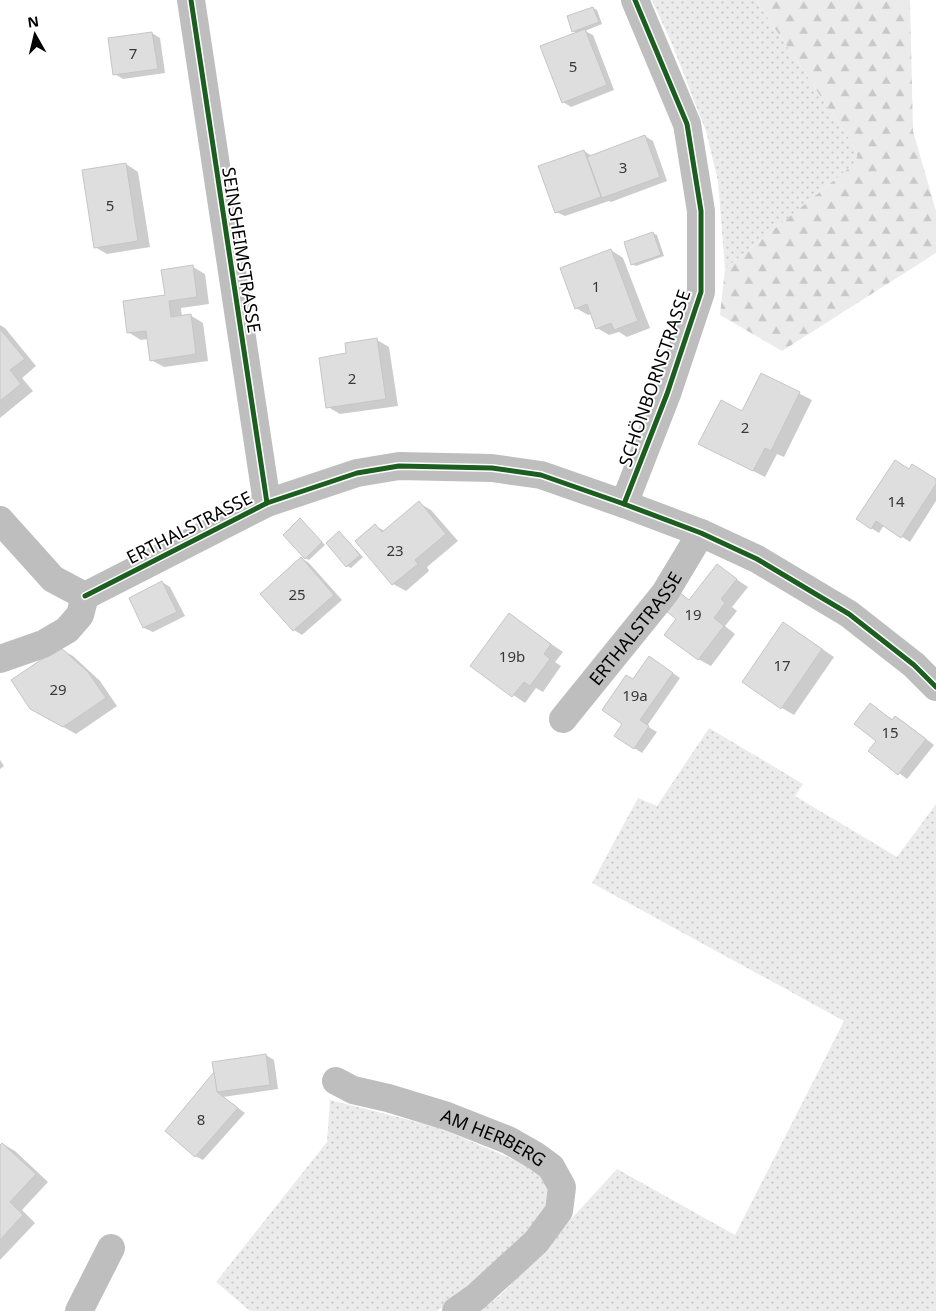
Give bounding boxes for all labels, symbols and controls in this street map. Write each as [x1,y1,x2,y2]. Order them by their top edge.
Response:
north arrow [10,10,60,60]
text: N [26,11,40,32]
house number: 7 [129,43,137,63]
house number: 5 [569,56,577,76]
house number: 3 [619,157,627,177]
street label: SEINSHEIMSTRASSE [217,165,267,335]
house number: 5 [106,195,114,215]
house number: 1 [592,276,600,296]
street label: SCHÖNBORNSTRASSE [612,286,696,470]
house number: 2 [348,368,356,388]
house number: 2 [741,417,749,437]
street label: ERTHALSTRASSE [122,485,256,569]
house number: 14 [887,491,905,511]
house number: 23 [386,540,404,560]
street label: ERTHALSTRASSE [583,567,687,690]
house number: 25 [288,584,306,604]
house number: 19 [684,604,702,624]
house number: 19b [499,646,525,666]
house number: 17 [773,655,791,675]
house number: 29 [49,679,67,699]
house number: 19a [622,685,648,705]
house number: 15 [881,722,899,742]
street label: AM HERBERG [438,1103,551,1172]
house number: 8 [197,1109,205,1129]

